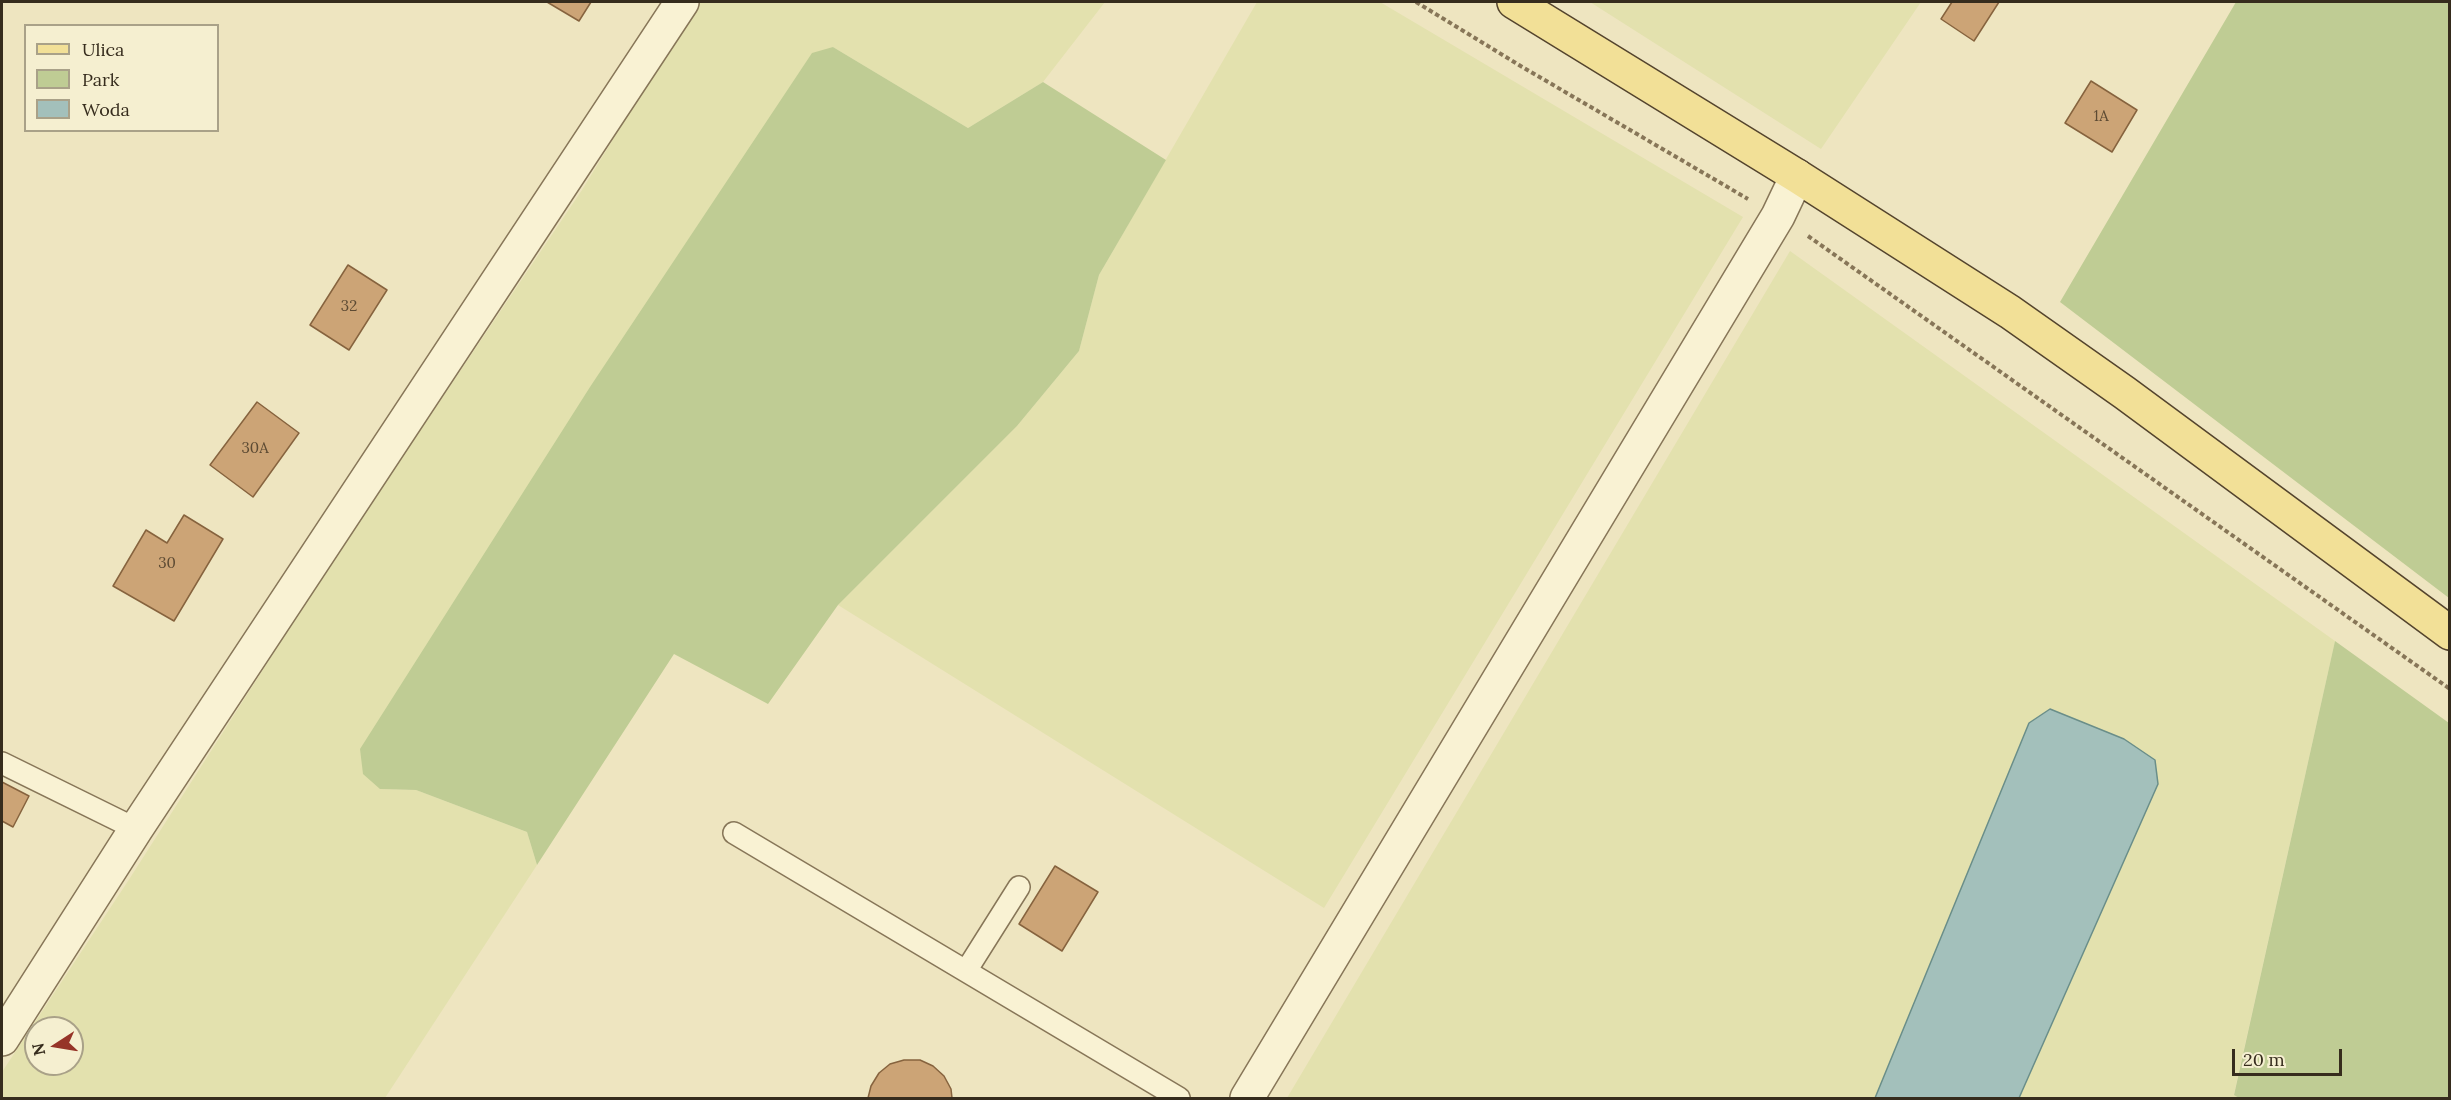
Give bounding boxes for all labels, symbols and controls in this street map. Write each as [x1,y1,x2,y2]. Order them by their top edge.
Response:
legend [24,24,219,132]
text: Ulica [82,38,124,61]
text: Park [82,68,119,91]
text: Woda [82,98,130,121]
house number: 1A [2093,108,2109,126]
house number: 32 [341,298,357,316]
house number: 30A [241,440,269,458]
house number: 30 [158,555,176,573]
north arrow [24,1016,84,1076]
scale bar [2235,1037,2344,1075]
text: N [27,1041,49,1057]
text: 20 m [2243,1048,2285,1071]

